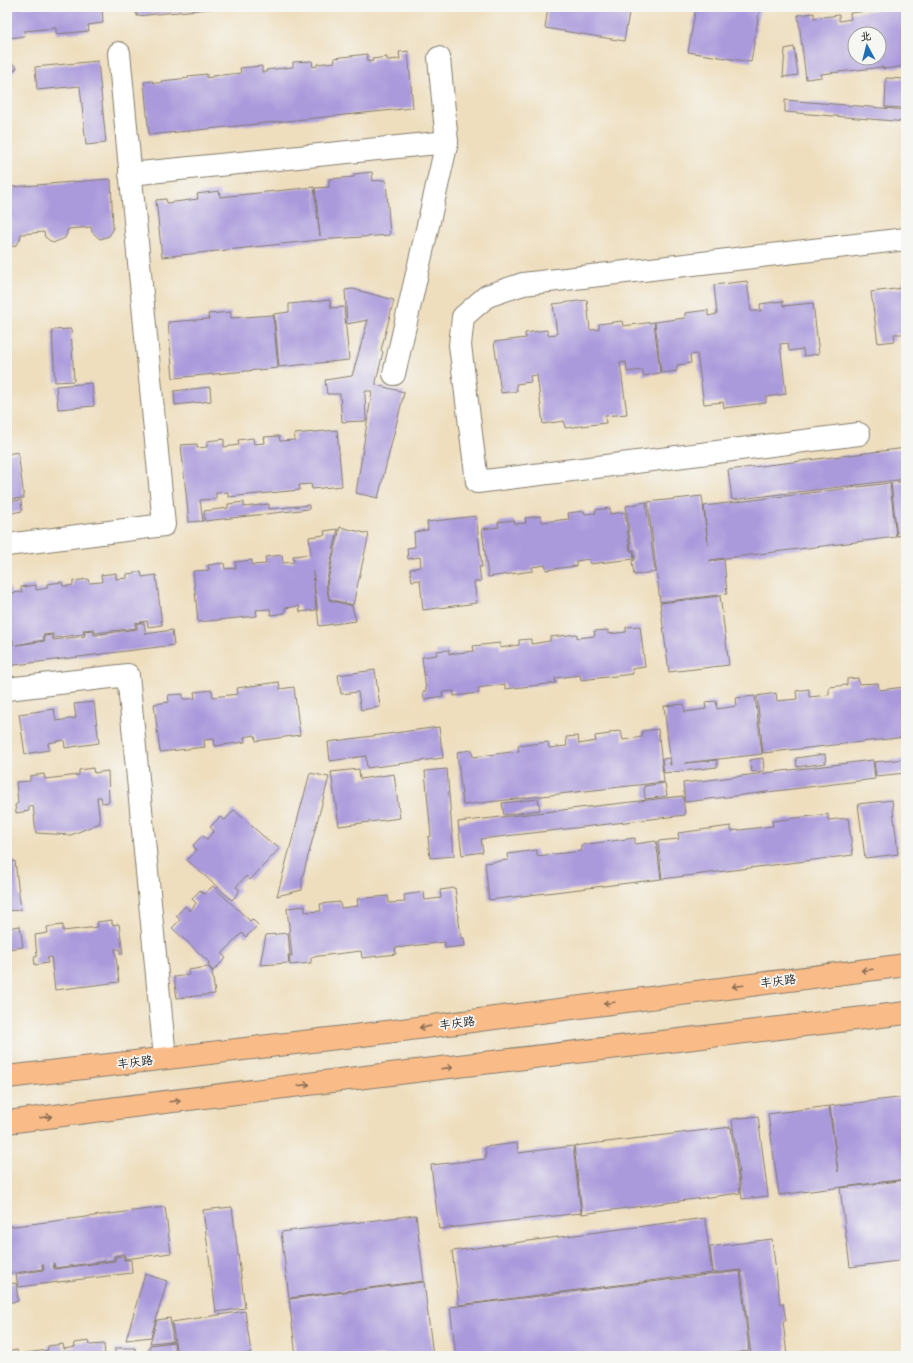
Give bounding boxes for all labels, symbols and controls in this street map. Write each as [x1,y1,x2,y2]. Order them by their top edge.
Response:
north arrow [847,26,887,66]
text: 北 [860,29,872,44]
one-way arrow [861,966,874,973]
street label: 丰庆路 [759,972,797,990]
one-way arrow [732,982,745,990]
one-way arrow [603,999,616,1007]
street label: 丰庆路 [438,1014,476,1032]
one-way arrow [419,1023,432,1031]
street label: 丰庆路 [116,1053,154,1071]
one-way arrow [440,1064,453,1072]
one-way arrow [297,1081,310,1089]
one-way arrow [168,1097,181,1105]
one-way arrow [39,1113,52,1121]

